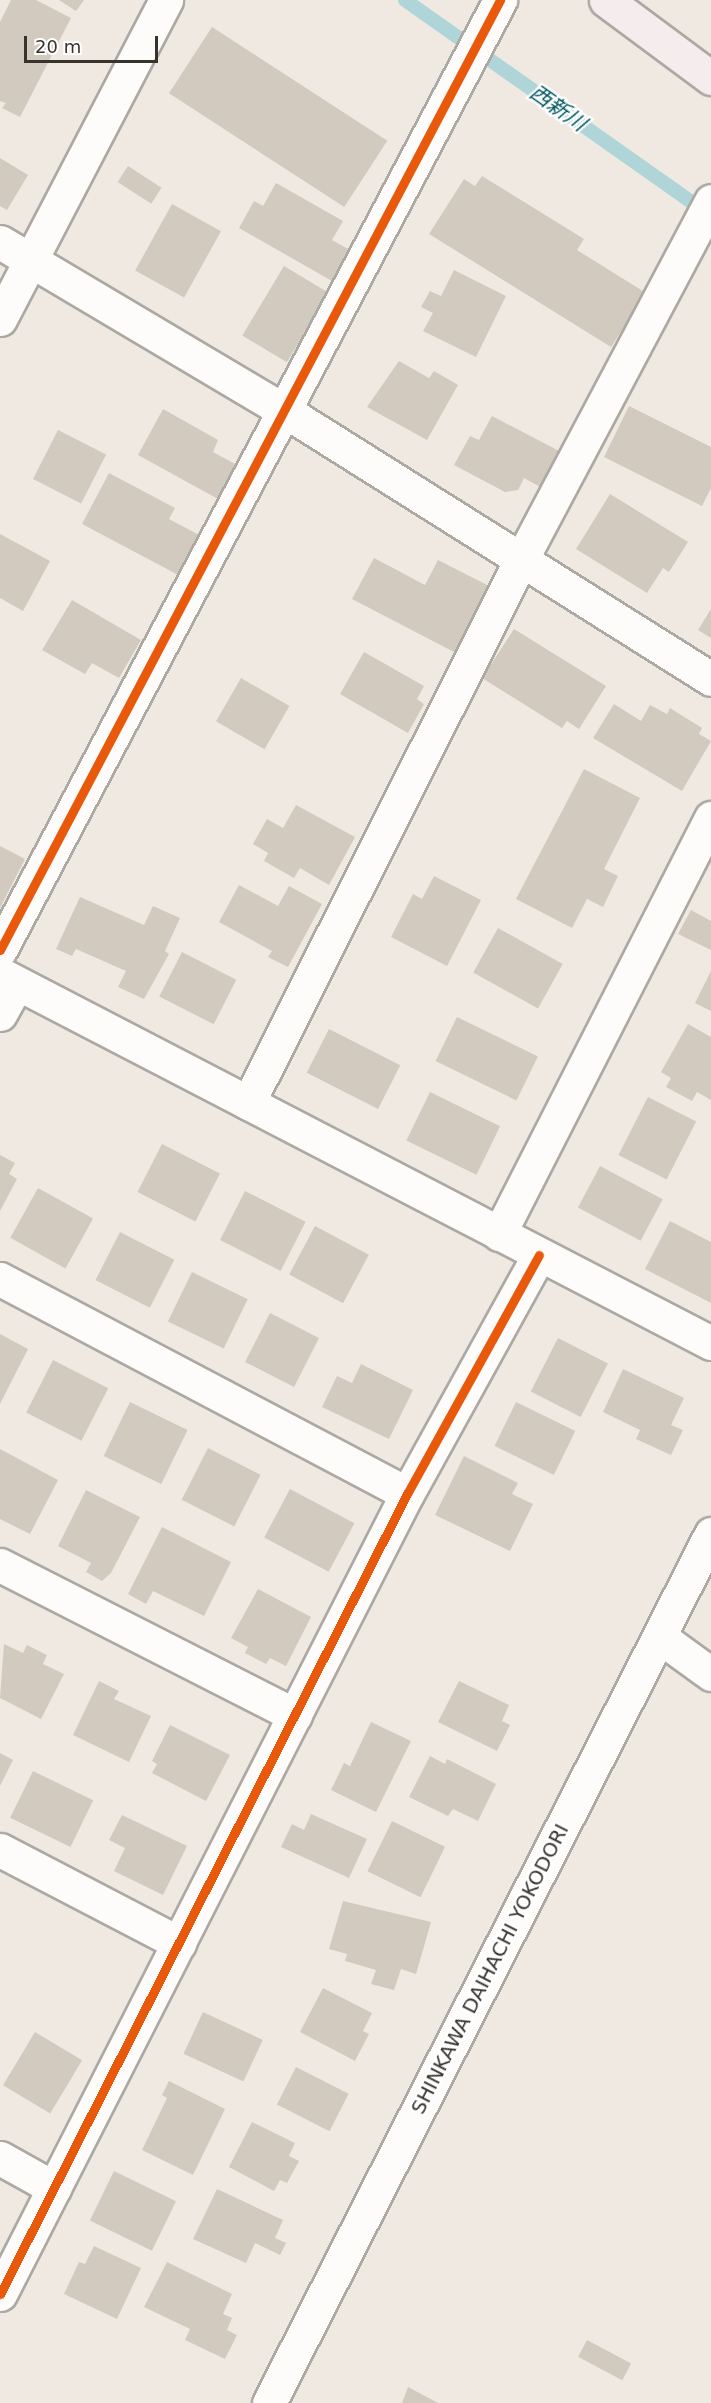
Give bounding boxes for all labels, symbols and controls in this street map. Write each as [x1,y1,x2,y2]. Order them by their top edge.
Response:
scale bar [27,24,160,62]
text: 20 m [35,36,81,57]
water label: 西新川 [525,80,591,136]
street label: SHINKAWA DAIHACHI YOKODORI [406,1820,574,2118]

